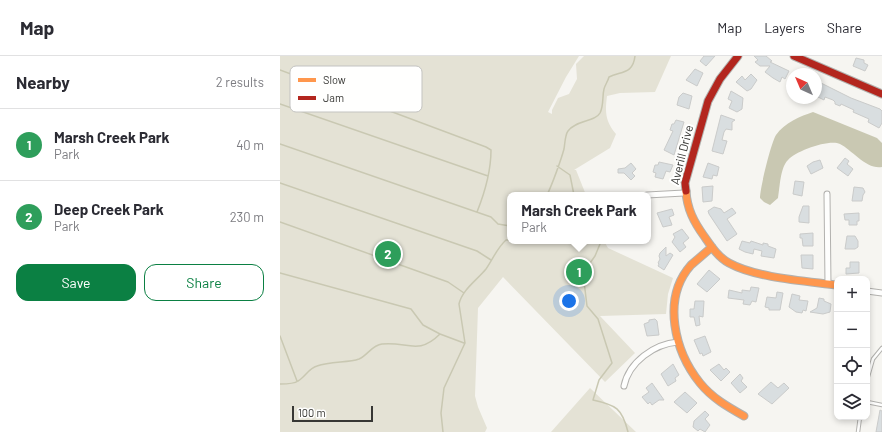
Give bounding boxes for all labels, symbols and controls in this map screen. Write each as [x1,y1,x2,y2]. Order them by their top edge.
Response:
text: Map [20,16,54,39]
text: Map [717,19,742,36]
text: Layers [764,19,805,36]
text: Share [827,19,862,36]
legend [290,66,422,112]
north arrow [786,68,822,104]
text: Nearby [16,72,70,92]
text: Slow [323,73,346,86]
text: 2 results [216,74,264,90]
text: Jam [323,91,344,104]
street label: Averill Drive [667,124,695,186]
text: Marsh Creek Park [54,128,170,146]
text: 1 [27,137,31,153]
text: 40 m [236,137,264,153]
text: Park [54,146,80,162]
popup [507,192,651,244]
text: Deep Creek Park [54,200,164,218]
text: Marsh Creek Park [521,201,637,219]
text: 2 [25,209,33,225]
text: 230 m [230,209,264,225]
text: Park [54,218,80,234]
text: Park [521,219,547,235]
pin: 2 [375,239,401,269]
pin: 1 [566,257,592,287]
button: Save [16,264,136,301]
button: Share [144,264,264,301]
map controls [834,276,870,420]
button: + [834,276,870,312]
your location [559,291,579,311]
button: − [834,312,870,348]
button: locate [834,348,870,384]
button: layers [834,384,870,420]
scale bar [292,404,373,423]
text: 100 m [298,406,326,419]

